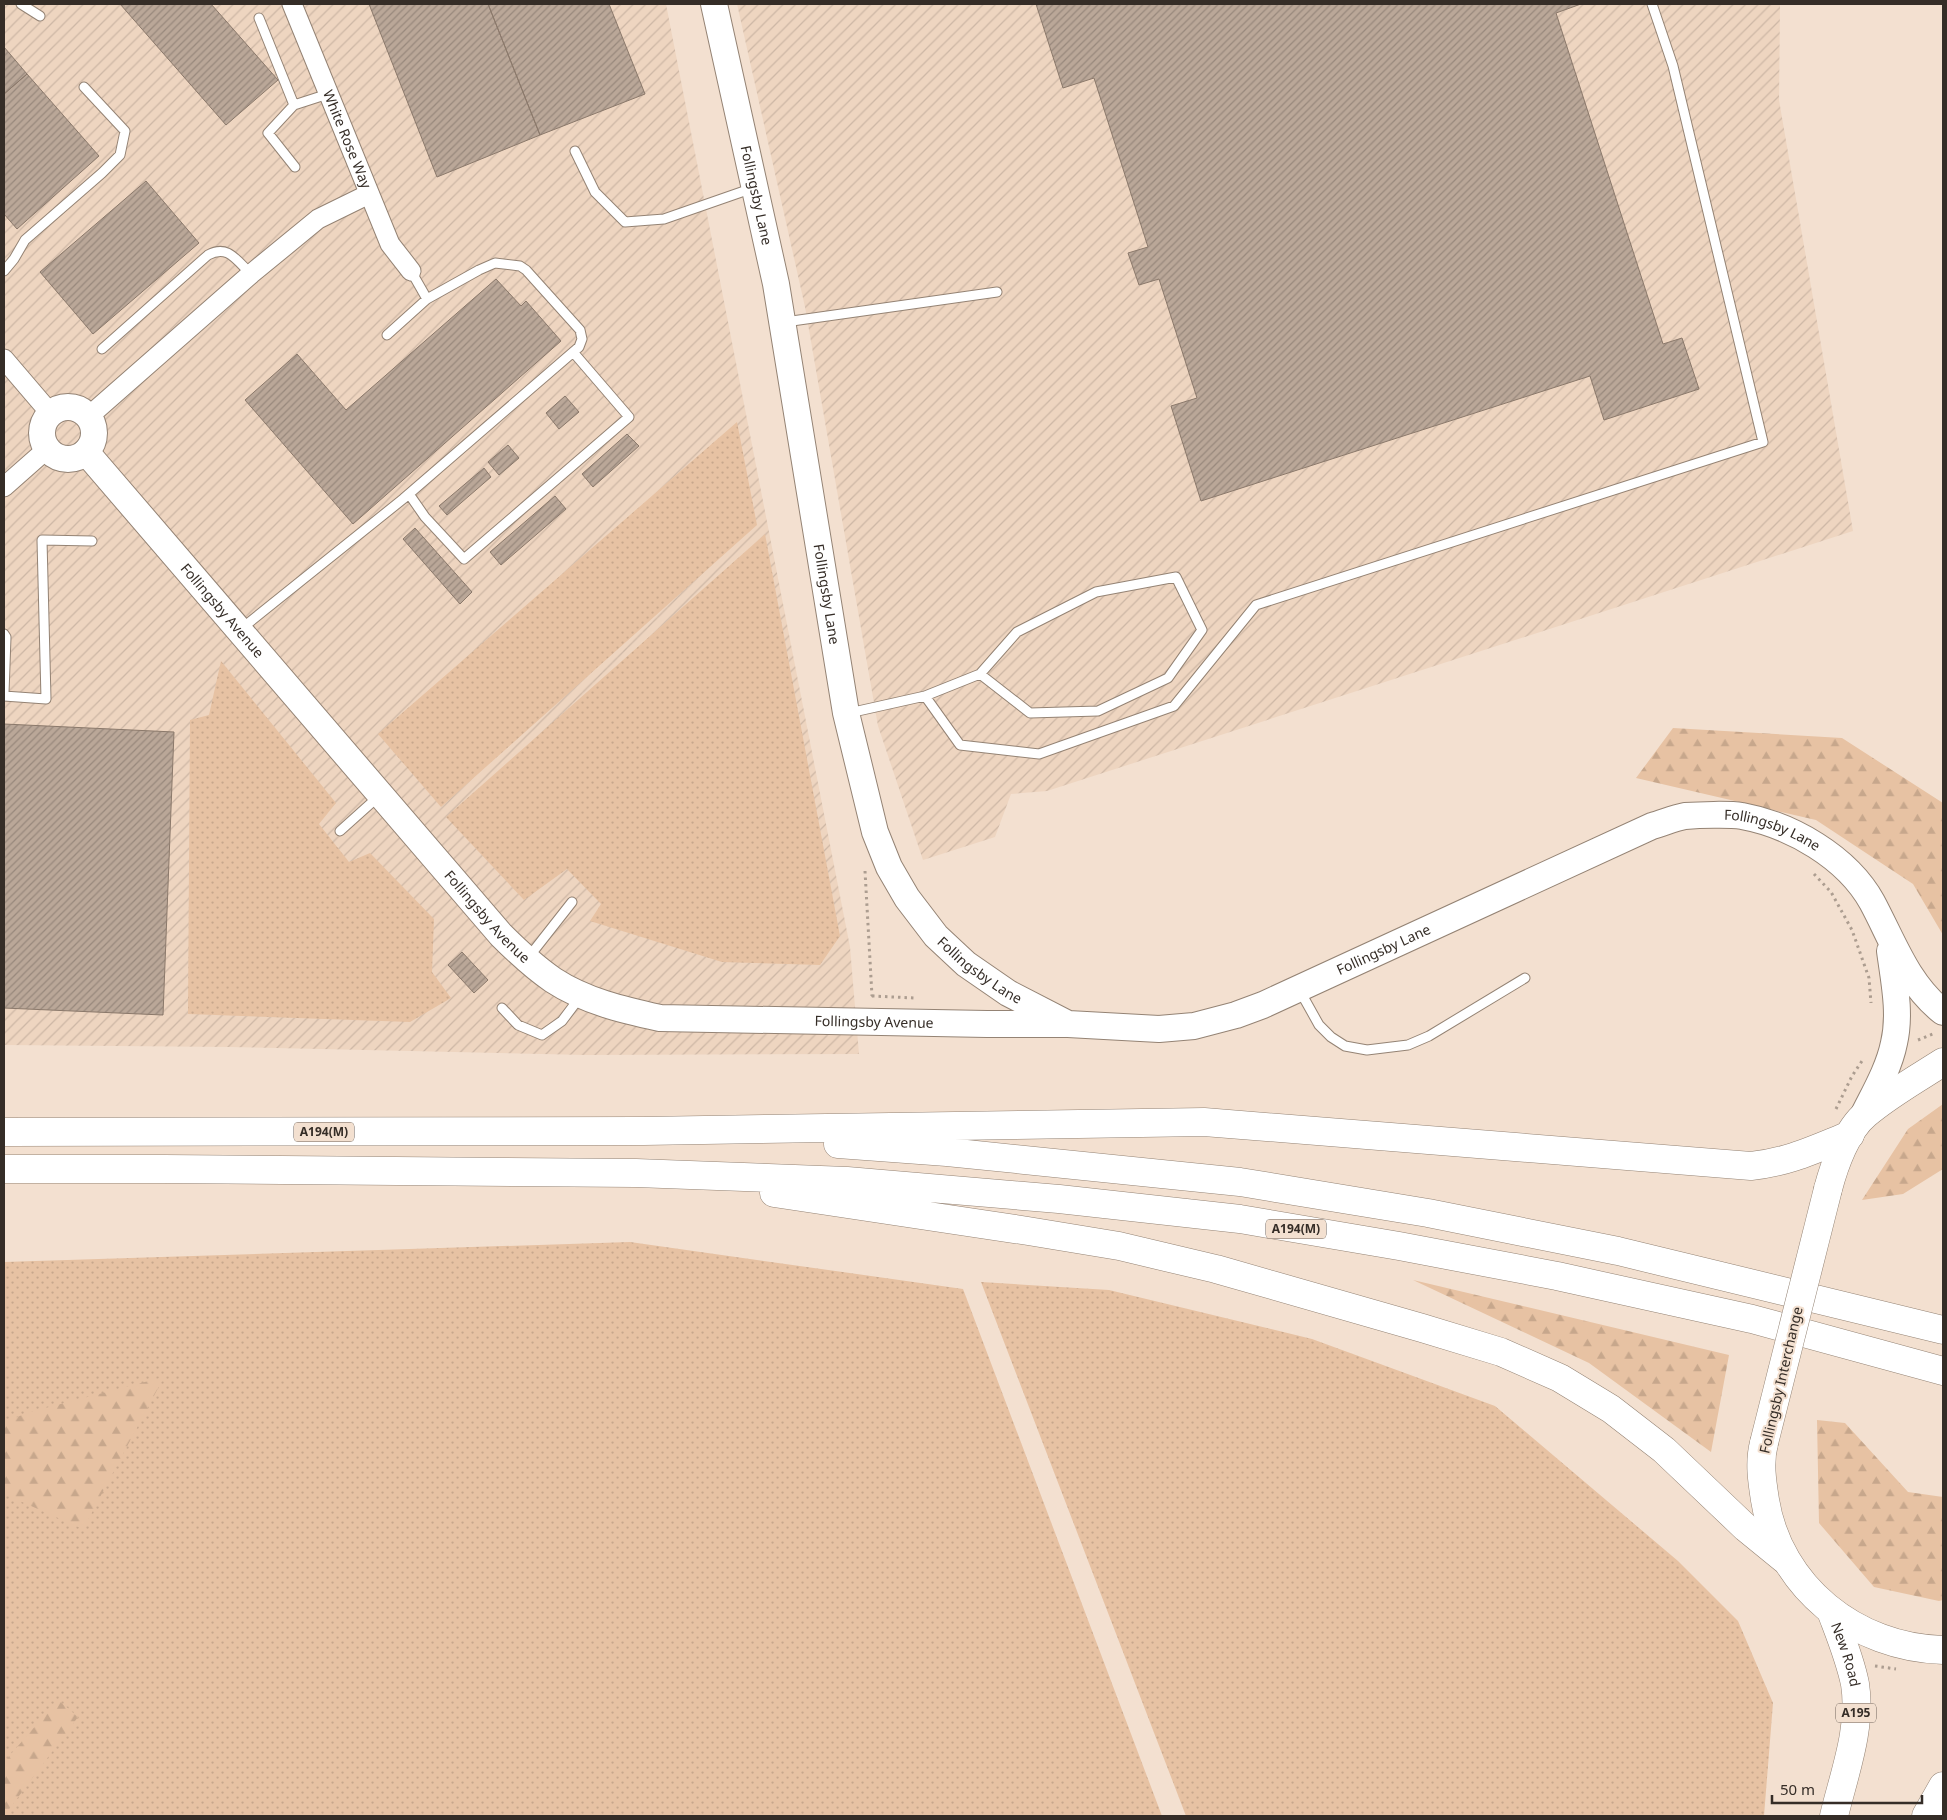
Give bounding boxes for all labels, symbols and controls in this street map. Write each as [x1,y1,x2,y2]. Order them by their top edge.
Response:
street label: White Rose Way [319,87,377,192]
street label: Follingsby Lane [737,144,777,247]
street label: Follingsby Lane [810,542,845,646]
street label: Follingsby Avenue [177,559,269,662]
street label: Follingsby Lane [1724,805,1824,855]
street label: Follingsby Avenue [441,866,534,967]
street label: Follingsby Lane [1333,919,1433,979]
street label: Follingsby Lane [933,932,1025,1008]
street label: Follingsby Avenue [814,1011,934,1032]
road number: A194(M) [294,1122,354,1142]
road number: A194(M) [1266,1220,1326,1238]
street label: Follingsby Interchange [1754,1305,1807,1455]
street label: New Road [1827,1619,1865,1688]
road number: A195 [1836,1704,1876,1722]
scale bar [1772,1772,1922,1804]
text: 50 m [1780,1779,1815,1799]

